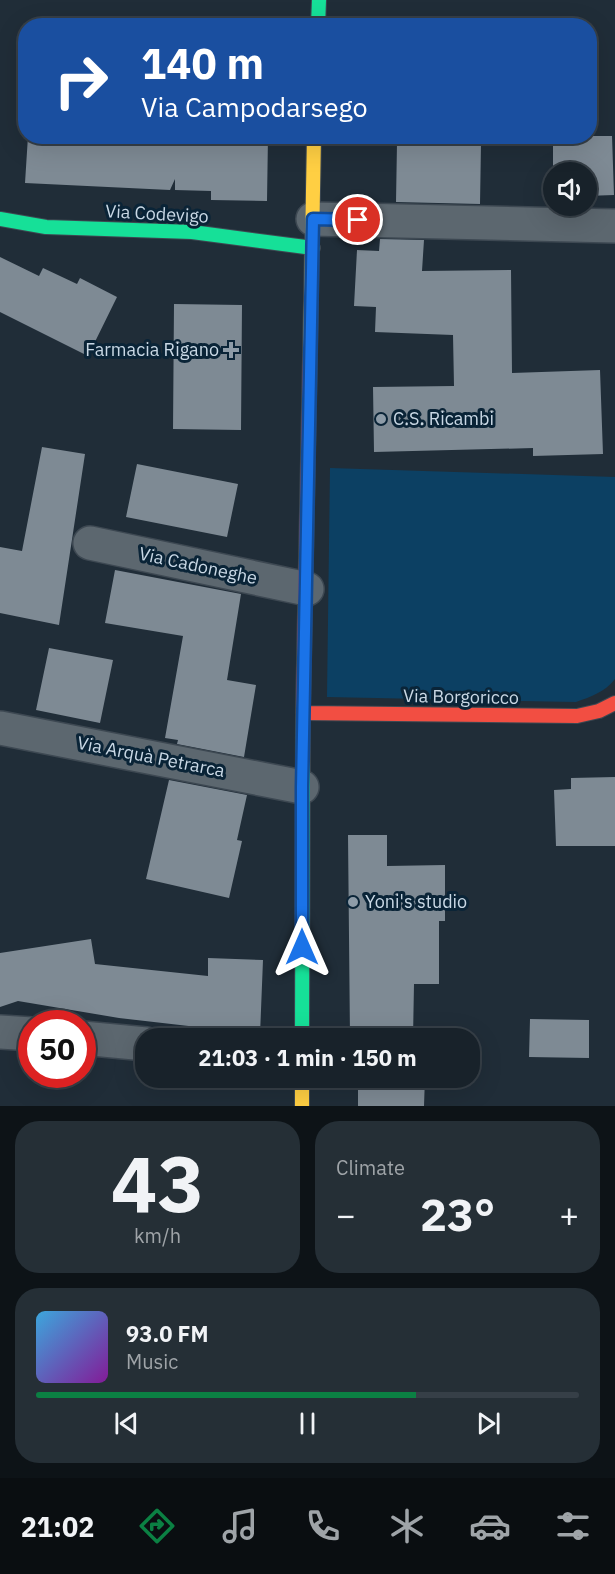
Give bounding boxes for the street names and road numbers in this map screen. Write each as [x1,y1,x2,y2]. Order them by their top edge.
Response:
street label: Via Codevigo [105,199,209,228]
street label: Via Cadoneghe [137,542,259,589]
street label: Via Borgoricco [403,684,519,709]
street label: Via Arquà Petrarca [75,731,227,782]

